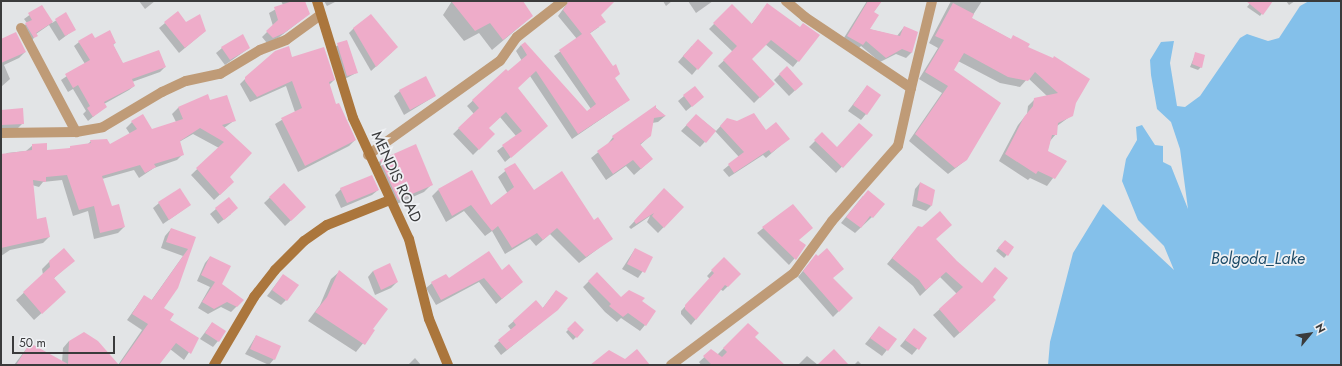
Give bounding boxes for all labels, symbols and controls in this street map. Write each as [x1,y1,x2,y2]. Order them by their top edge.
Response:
street label: MENDIS ROAD [367,129,425,225]
water label: Bolgoda_Lake [1211,249,1305,269]
north arrow [1290,314,1330,354]
text: N [1311,320,1330,336]
scale bar [14,328,117,354]
text: 50 m [19,334,46,352]

